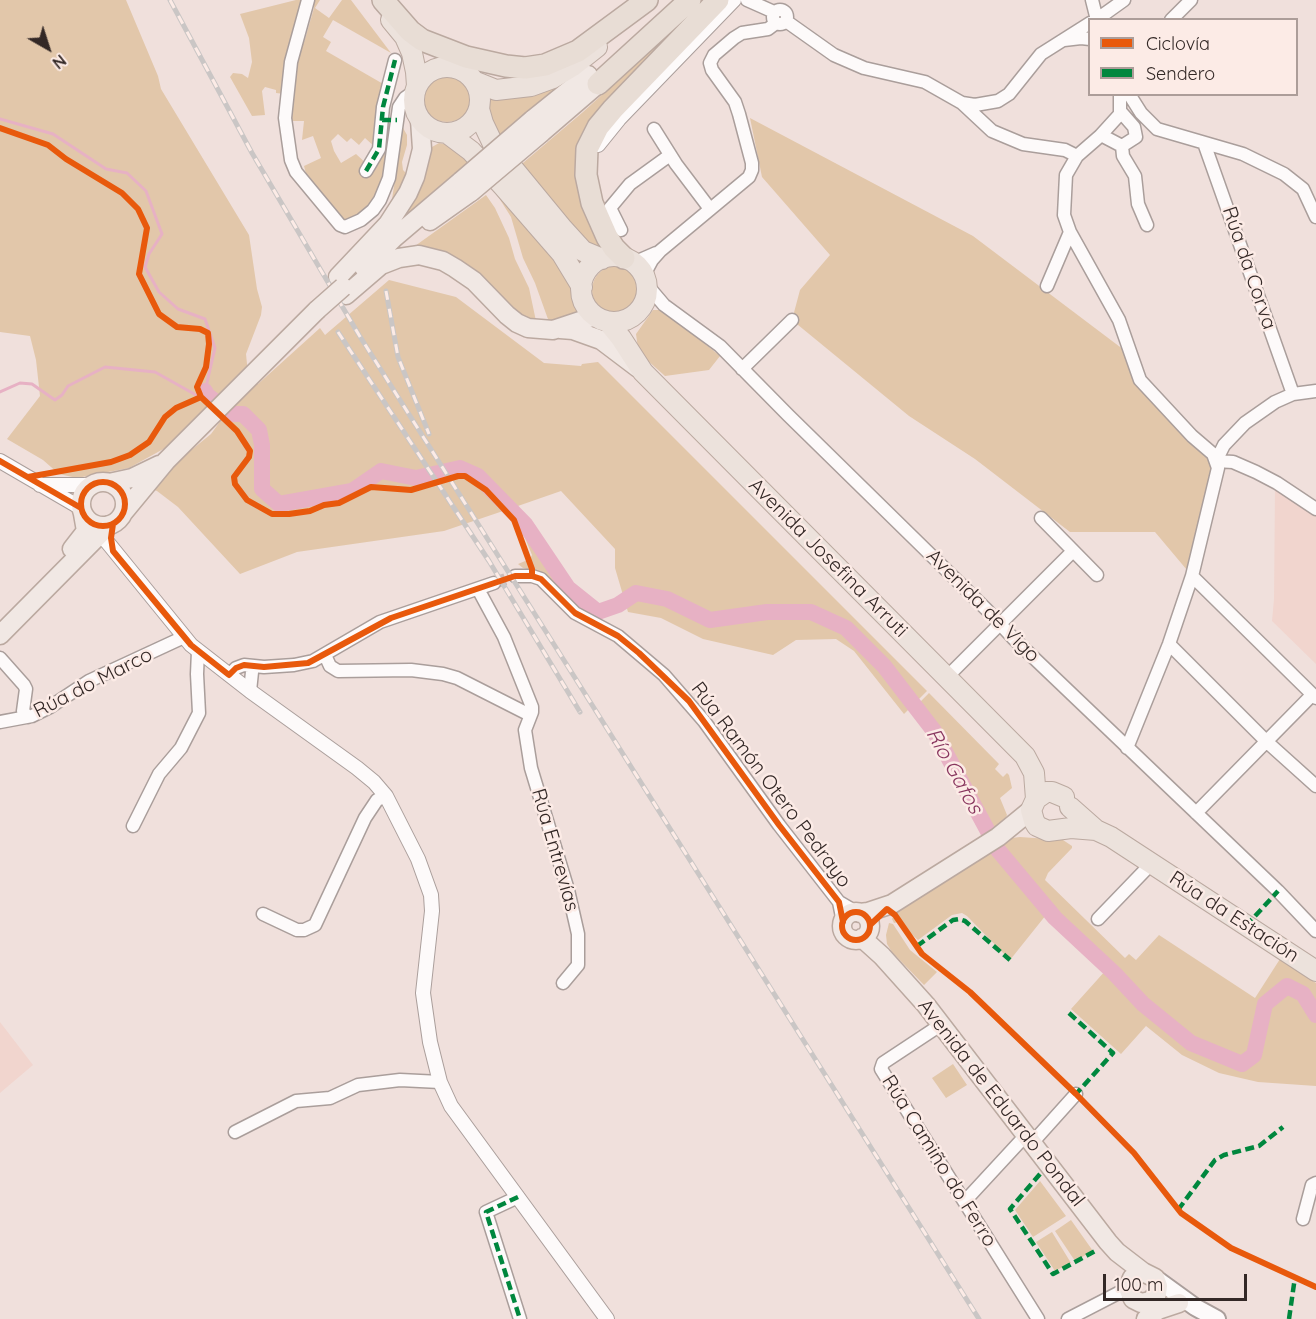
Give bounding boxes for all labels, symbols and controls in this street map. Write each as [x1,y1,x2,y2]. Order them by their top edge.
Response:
north arrow [18,18,78,78]
legend [1088,18,1298,96]
text: Ciclovía [1146,32,1210,55]
text: N [48,51,70,73]
text: Sendero [1146,62,1215,85]
street label: Rúa da Corva [1217,203,1281,333]
street label: Avenida Josefina Arruti [743,473,913,643]
street label: Avenida de Vigo [921,544,1045,668]
street label: Rúa do Marco [30,643,156,723]
street label: Rúa Ramón Otero Pedrayo [686,677,856,893]
water label: Río Gafos [920,724,988,818]
street label: Rúa Entrevías [526,786,584,914]
street label: Rúa da Estación [1165,866,1303,968]
street label: Avenida de Eduardo Pondal [912,994,1090,1212]
street label: Rúa Camiño do Ferro [876,1071,1002,1251]
scale bar [1106,1262,1250,1300]
text: 100 m [1114,1273,1163,1296]

